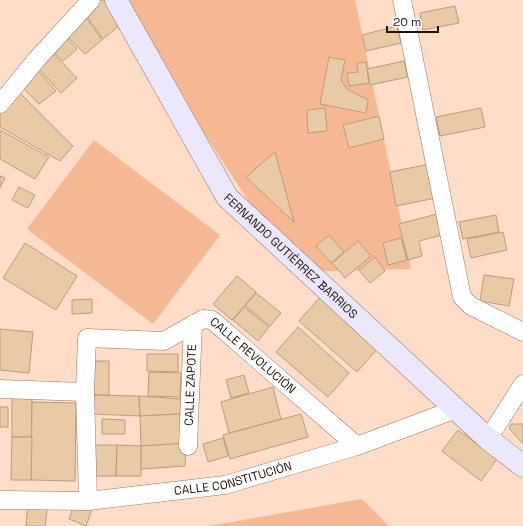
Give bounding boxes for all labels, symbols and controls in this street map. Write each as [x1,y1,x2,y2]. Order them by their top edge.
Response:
scale bar [387,8,438,34]
text: 20 m [393,14,421,30]
street label: FERNANDO GUTIÉRREZ BARRIOS [220,190,361,322]
street label: CALLE REVOLUCIÓN [206,314,299,397]
street label: CALLE ZAPOTE [181,344,200,426]
street label: CALLE CONSTITUCIÓN [173,458,294,499]

